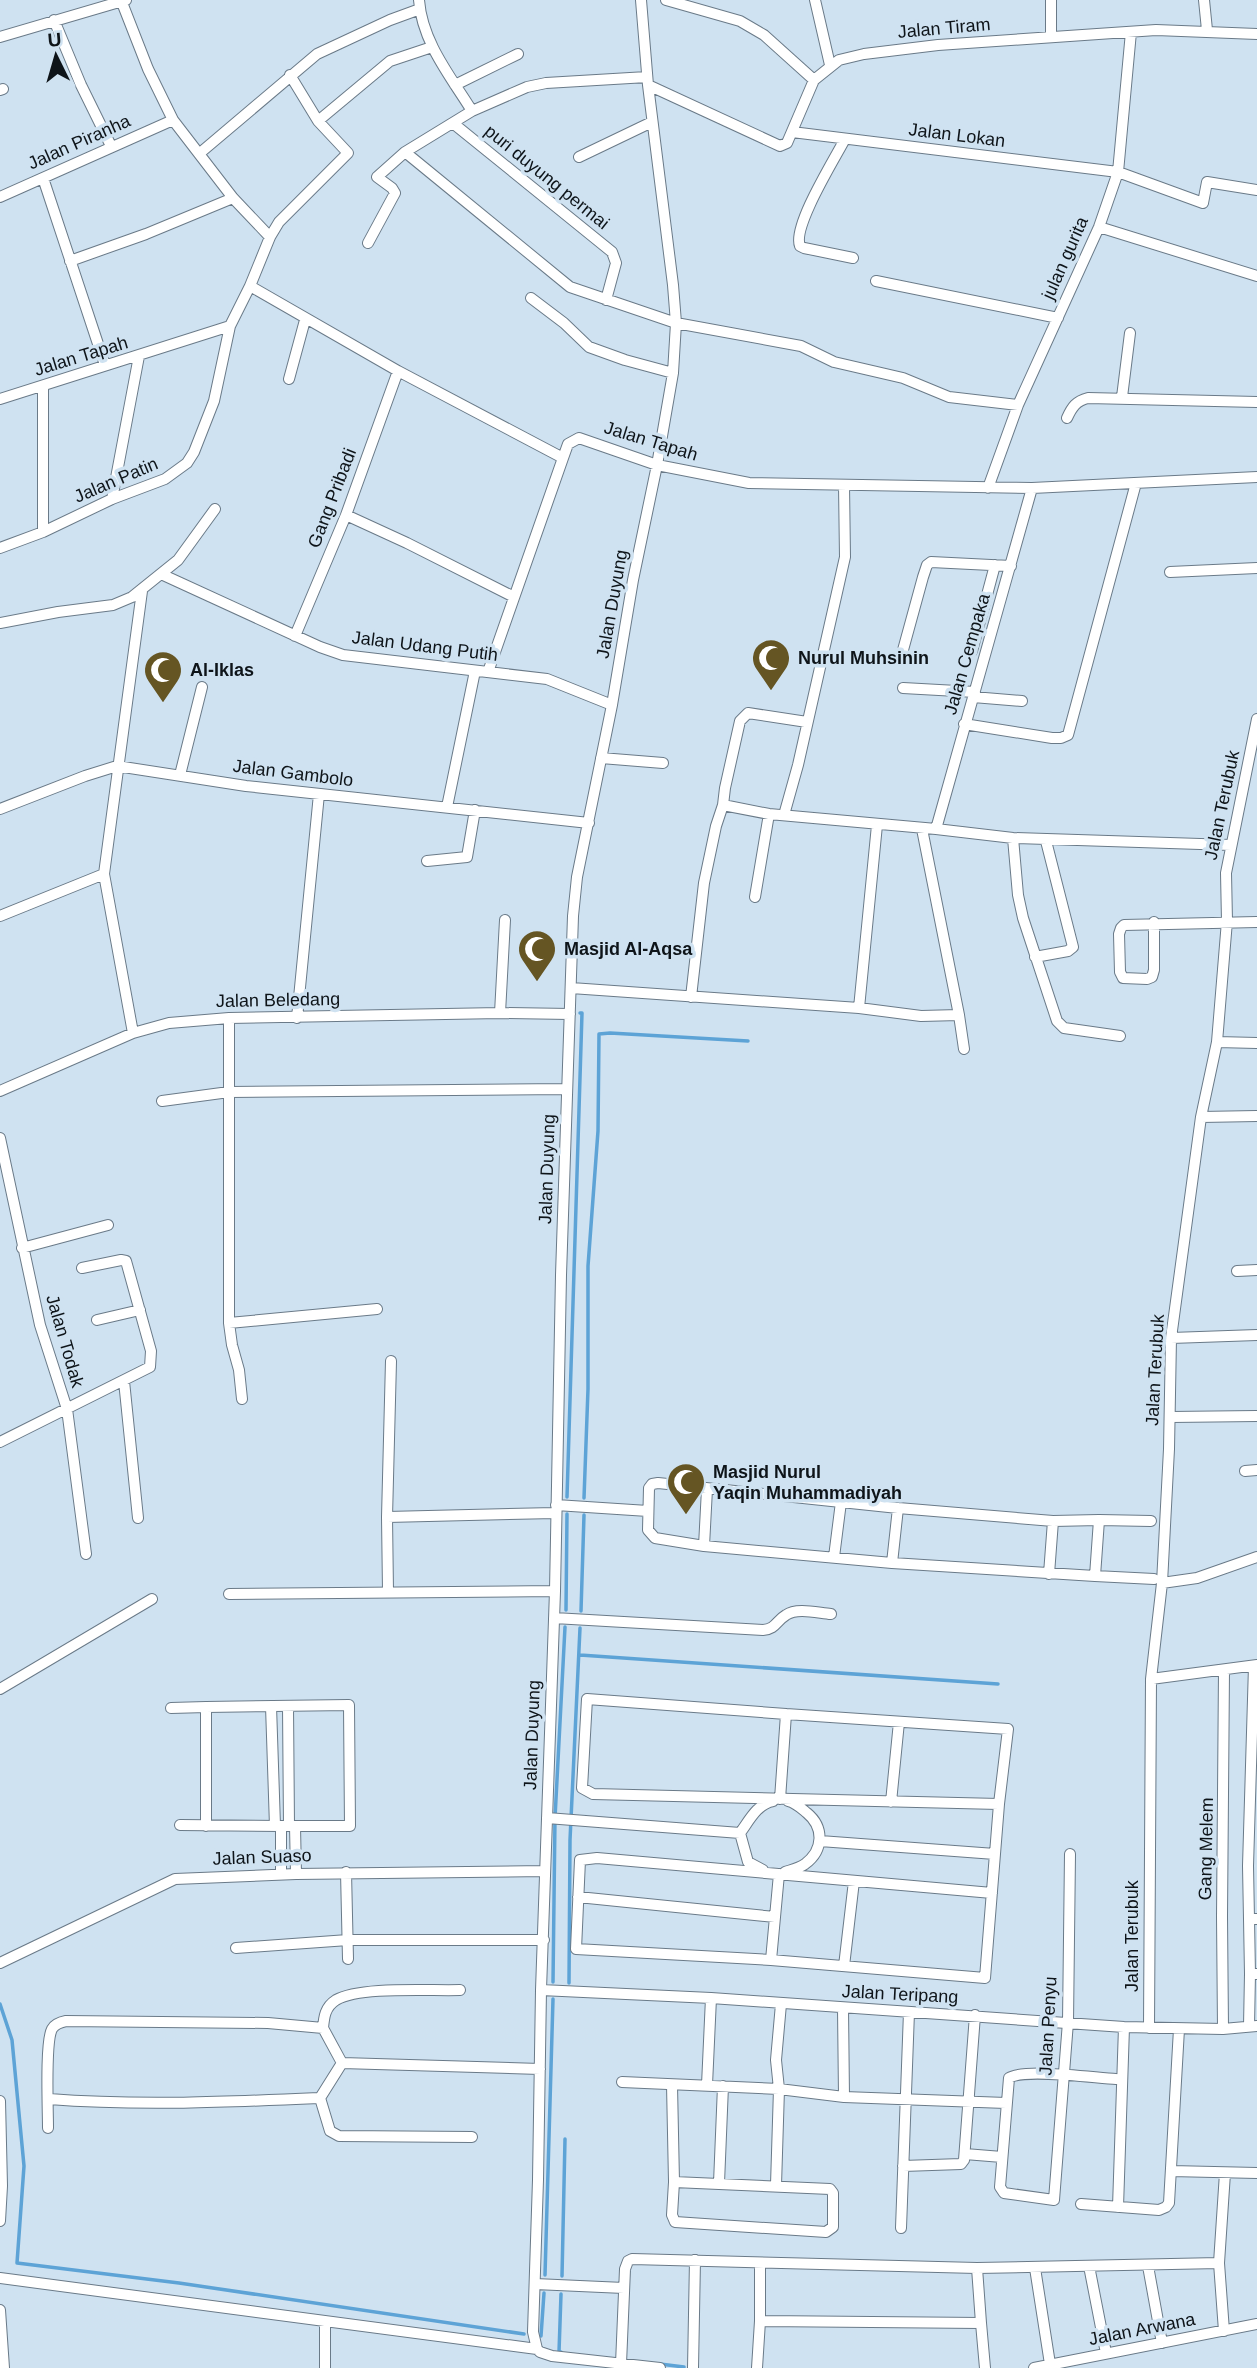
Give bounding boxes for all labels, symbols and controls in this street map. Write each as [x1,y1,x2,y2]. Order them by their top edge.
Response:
street label: Jalan Tiram [897,14,991,42]
north arrow [21,21,91,91]
text: U [47,29,62,51]
street label: Jalan Piranha [25,110,134,174]
street label: Jalan Lokan [908,119,1006,151]
street label: puri duyung permai [481,121,613,233]
street label: julan gurita [1038,213,1092,303]
street label: Jalan Tapah [32,332,130,380]
street label: Jalan Tapah [602,417,700,465]
street label: Gang Pribadi [304,445,360,551]
street label: Jalan Patin [71,453,161,507]
street label: Jalan Duyung [593,548,631,660]
street label: Jalan Cempaka [940,590,994,717]
street label: Jalan Udang Putih [351,627,499,665]
mosque icon: Nurul Muhsinin [750,637,792,692]
place label: Nurul Muhsinin [798,648,929,668]
mosque icon: Al-Iklas [142,649,184,704]
place label: Al-Iklas [190,660,254,680]
street label: Jalan Terubuk [1201,747,1244,862]
street label: Jalan Gambolo [232,756,354,790]
mosque icon: Masjid Al-Aqsa [516,928,558,983]
place label: Masjid Al-Aqsa [564,939,693,959]
street label: Jalan Beledang [216,989,340,1011]
street label: Jalan Duyung [535,1114,559,1224]
street label: Jalan Todak [42,1292,88,1391]
street label: Jalan Terubuk [1142,1313,1168,1426]
mosque icon: Masjid Nurul Yaqin Muhammadiyah [665,1461,707,1516]
place label: Masjid Nurul Yaqin Muhammadiyah [713,1462,902,1503]
street label: Jalan Duyung [520,1680,544,1790]
street label: Gang Melem [1195,1797,1217,1901]
street label: Jalan Suaso [212,1845,312,1869]
street label: Jalan Terubuk [1122,1879,1142,1992]
street label: Jalan Penyu [1035,1976,1061,2076]
street label: Jalan Teripang [841,1981,959,2007]
street label: Jalan Arwana [1087,2309,1198,2349]

